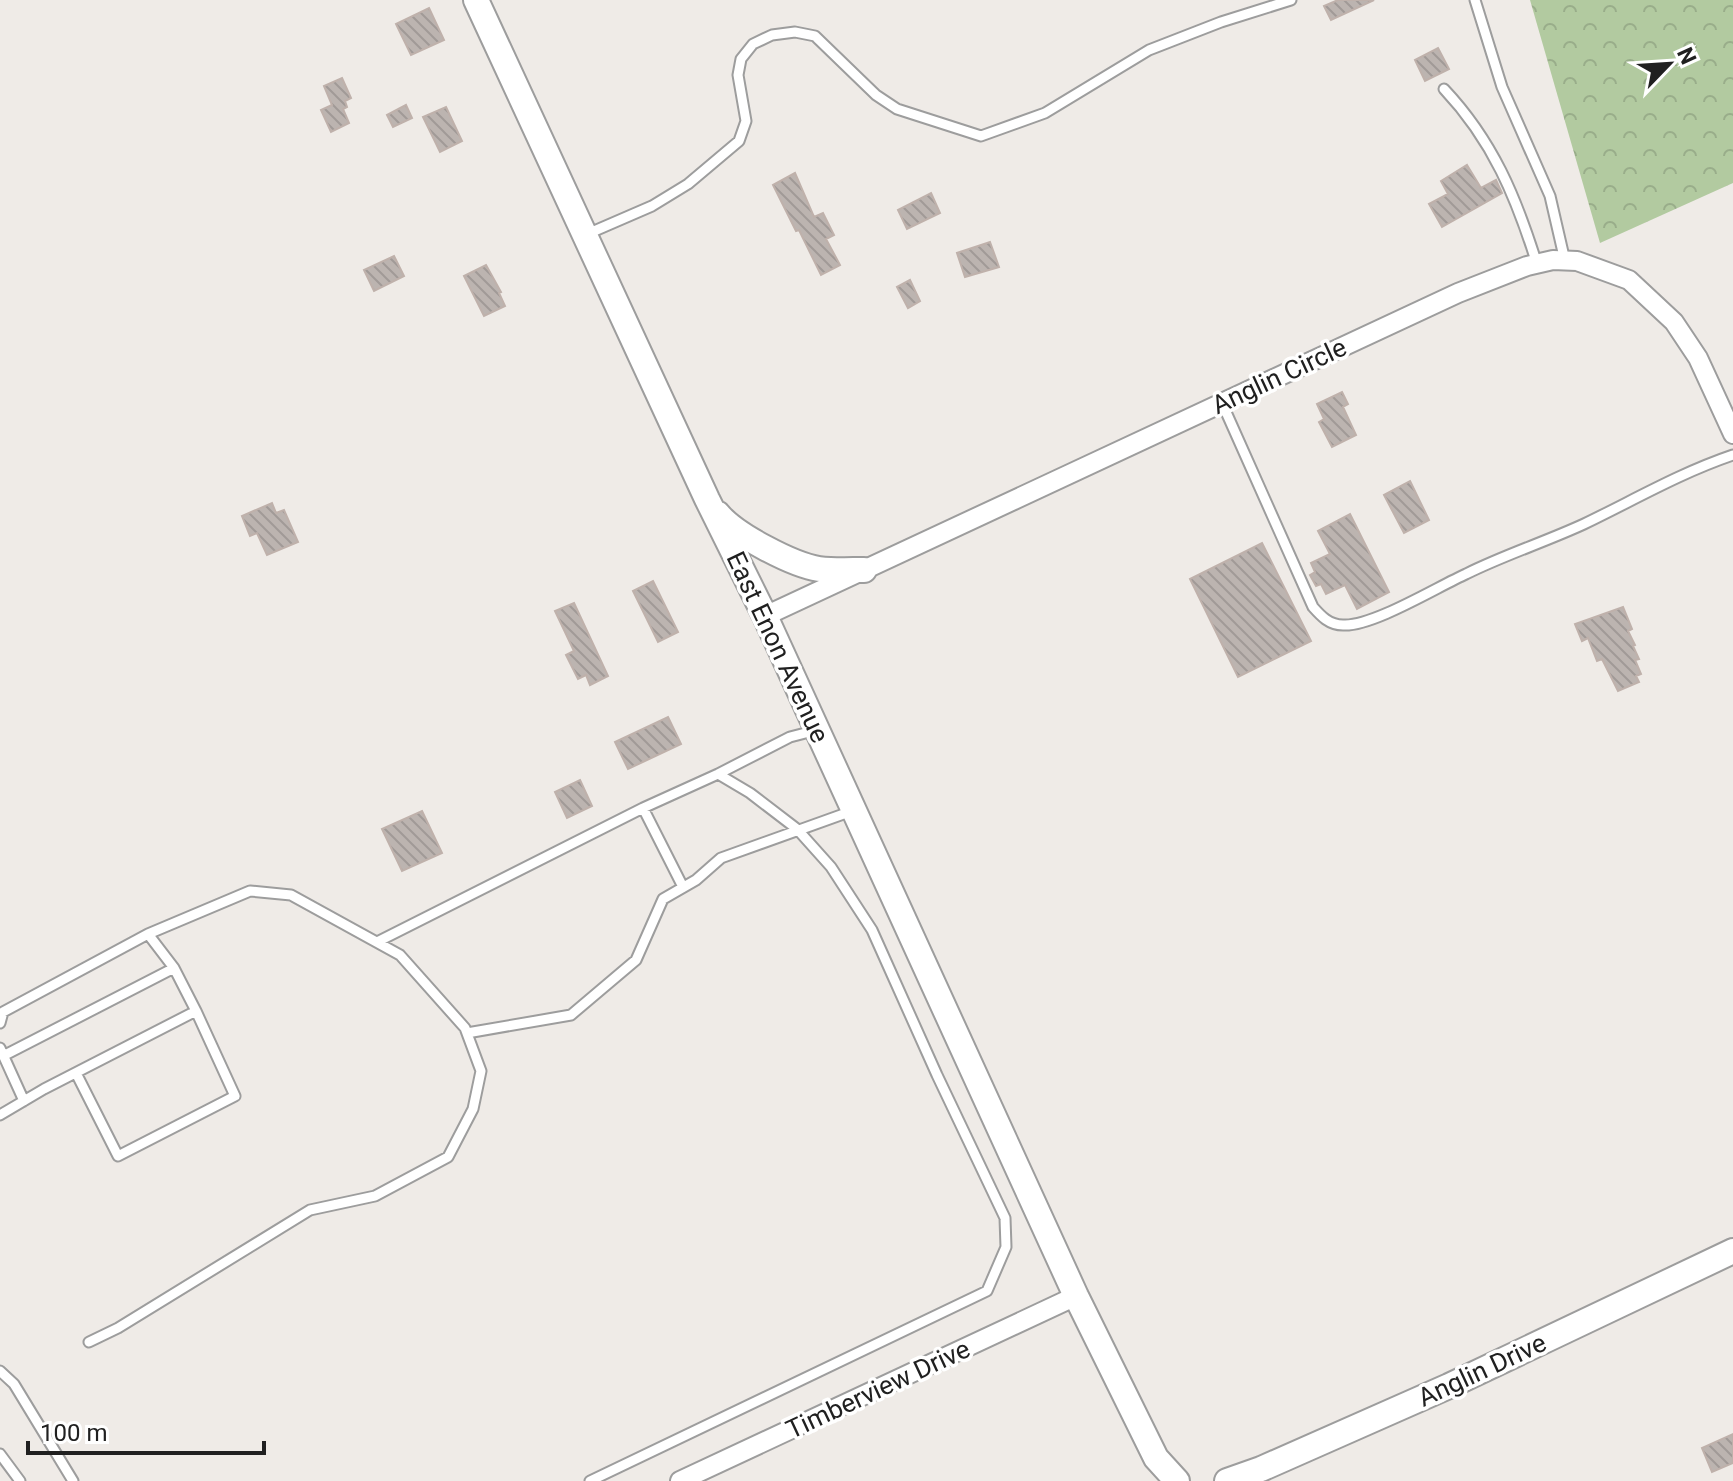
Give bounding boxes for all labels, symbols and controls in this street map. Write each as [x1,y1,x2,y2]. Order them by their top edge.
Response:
north arrow [1629,24,1709,104]
text: N [1672,43,1701,68]
street label: Anglin Circle [1207,332,1351,420]
street label: East Enon Avenue [721,547,835,747]
street label: Anglin Drive [1413,1327,1551,1413]
street label: Timberview Drive [781,1333,975,1445]
scale bar [28,1405,264,1455]
text: 100 m [40,1419,107,1447]

